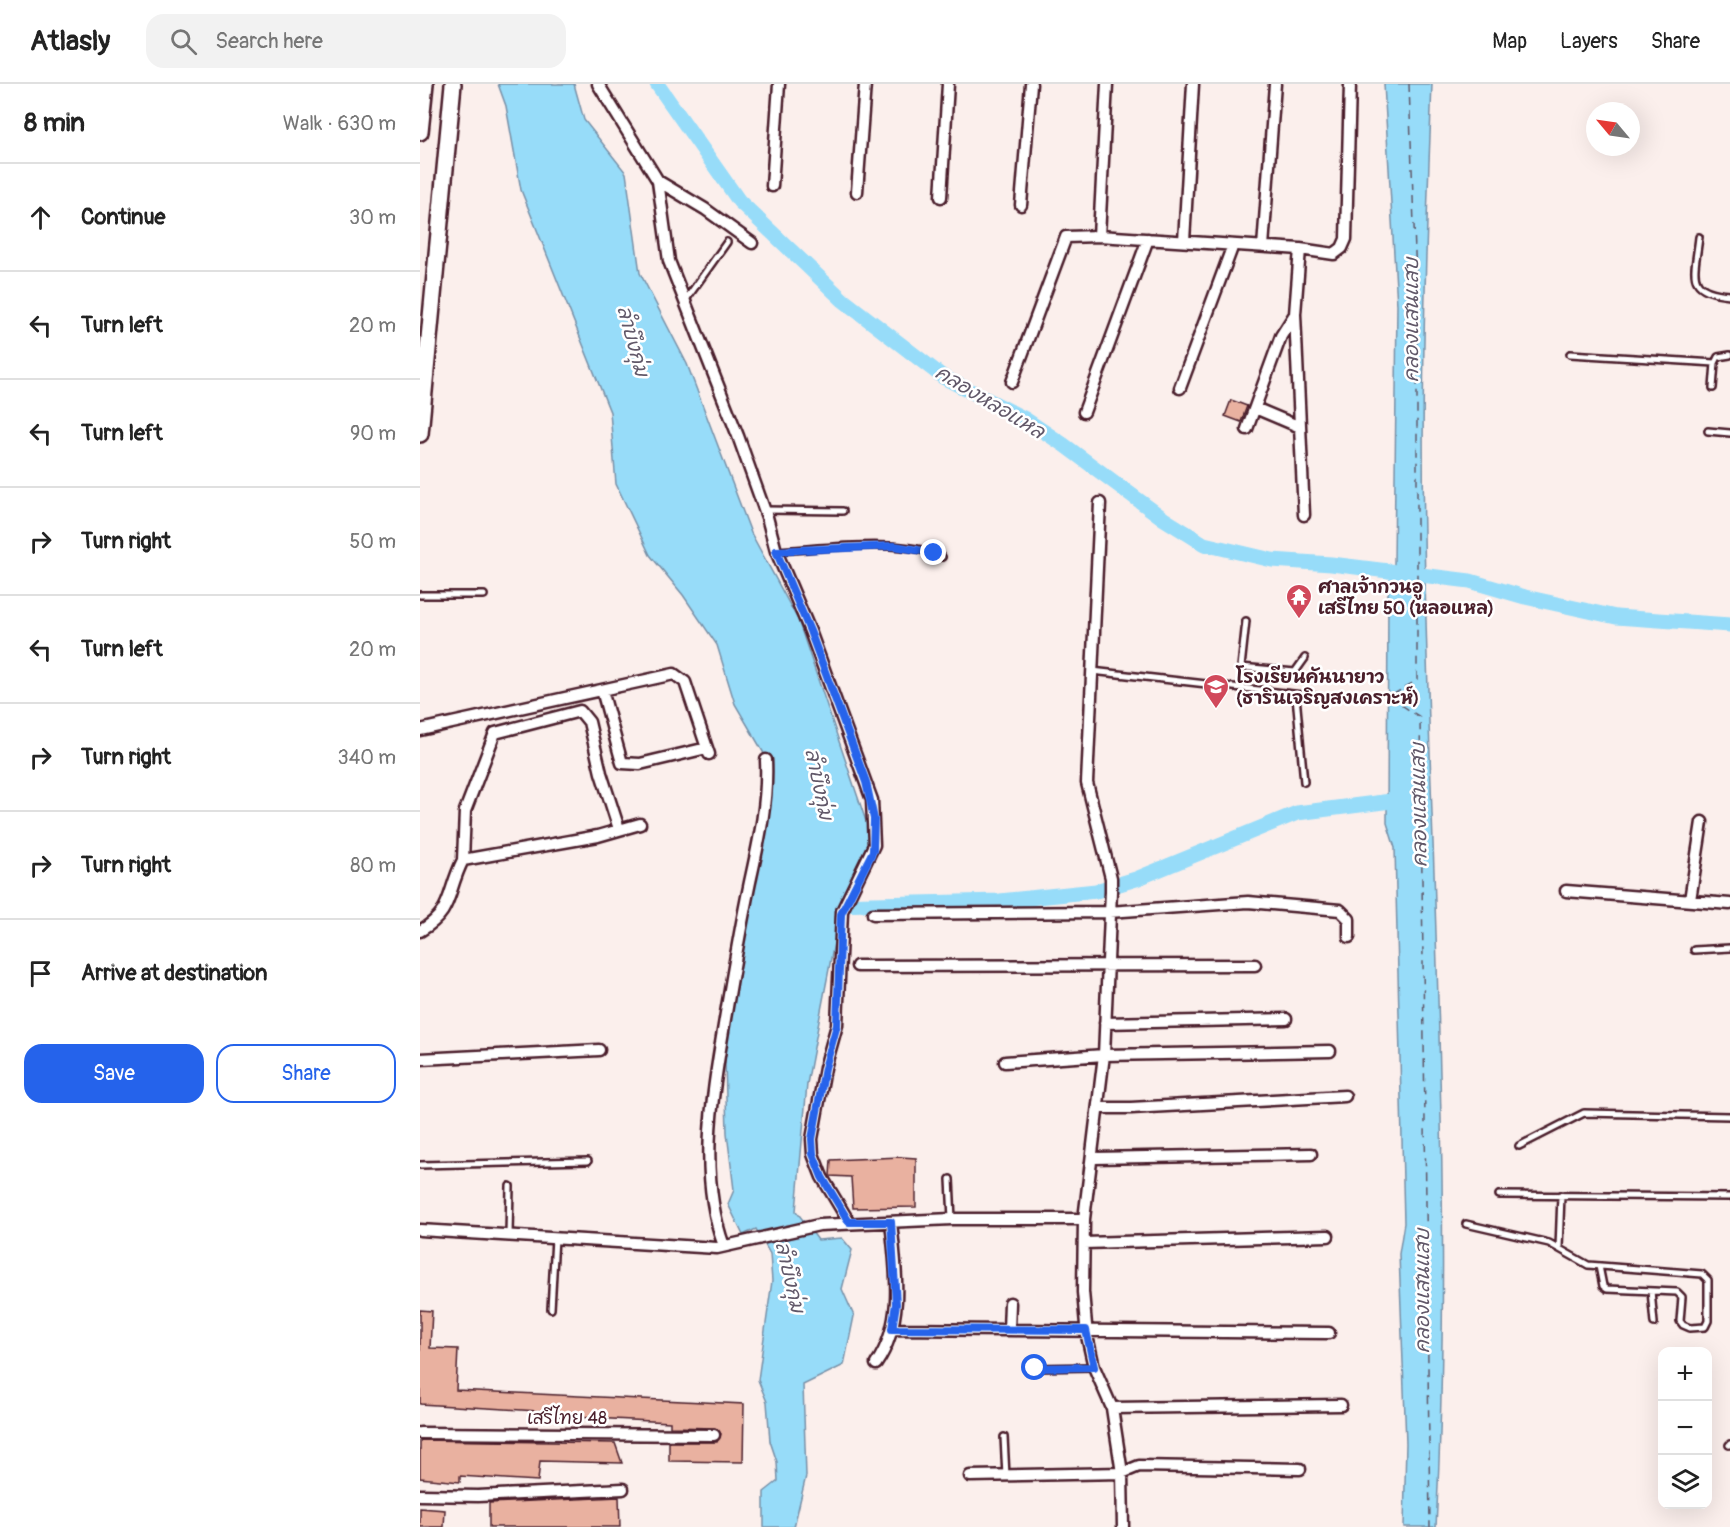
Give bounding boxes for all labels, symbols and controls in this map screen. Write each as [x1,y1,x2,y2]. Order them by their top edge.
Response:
search box [146,14,566,68]
text: Atlasly [30,24,110,59]
icon: search [167,25,200,58]
text: Search here [215,27,323,55]
text: Map [1492,28,1527,55]
text: Layers [1560,28,1618,55]
text: Share [1651,28,1700,55]
north arrow [1586,102,1640,156]
text: 8 min [24,107,85,139]
text: Walk · 630 m [283,111,396,136]
icon: ahead [24,201,57,234]
text: Continue [81,203,165,231]
text: 30 m [349,205,396,230]
water label: คลองแสนแสบ [1399,256,1424,382]
water label: ลำบึงกุ่ม [610,303,655,381]
icon: left [24,309,57,342]
text: Turn left [81,311,163,339]
text: 20 m [349,313,396,338]
water label: คลองหลอแหล [931,360,1051,445]
icon: left [24,417,57,450]
text: Turn left [81,419,163,447]
text: 90 m [350,421,396,446]
icon: right [24,525,57,558]
text: Turn right [81,527,171,555]
text: 50 m [349,529,396,554]
route end [920,539,946,565]
place label: ศาลเจ้ากวนอู เสรีไทย 50 (หลอแหล) [1318,575,1494,620]
temple icon: ศาลเจ้ากวนอู เสรีไทย 50 (หลอแหล) [1284,582,1314,620]
icon: left [24,633,57,666]
text: Turn left [81,635,163,663]
text: 20 m [349,637,396,662]
place label: โรงเรียนคันนายาว (ธารินเจริญสงเคราะห์) [1235,665,1419,710]
school or university icon: โรงเรียนคันนายาว (ธารินเจริญสงเคราะห์) [1201,672,1231,710]
icon: right [24,741,57,774]
water label: คลองแสนแสบ [1405,741,1433,867]
text: Turn right [81,743,171,771]
text: 340 m [337,745,396,770]
water label: ลำบึงกุ่ม [797,746,839,824]
icon: right [24,849,57,882]
text: Turn right [81,851,171,879]
text: 80 m [350,853,396,878]
icon: arrive [24,957,57,990]
text: Arrive at destination [81,959,267,987]
button: Save [24,1044,204,1103]
button: Share [216,1044,396,1103]
water label: คลองแสนแสบ [1410,1227,1435,1353]
water label: ลำบึงกุ่ม [768,1239,811,1317]
map controls [1658,1347,1712,1509]
button: + [1658,1347,1712,1401]
route start [1021,1354,1047,1380]
button: − [1658,1401,1712,1455]
street label: เสรีไทย 48 [527,1405,607,1430]
button: layers [1658,1455,1712,1509]

